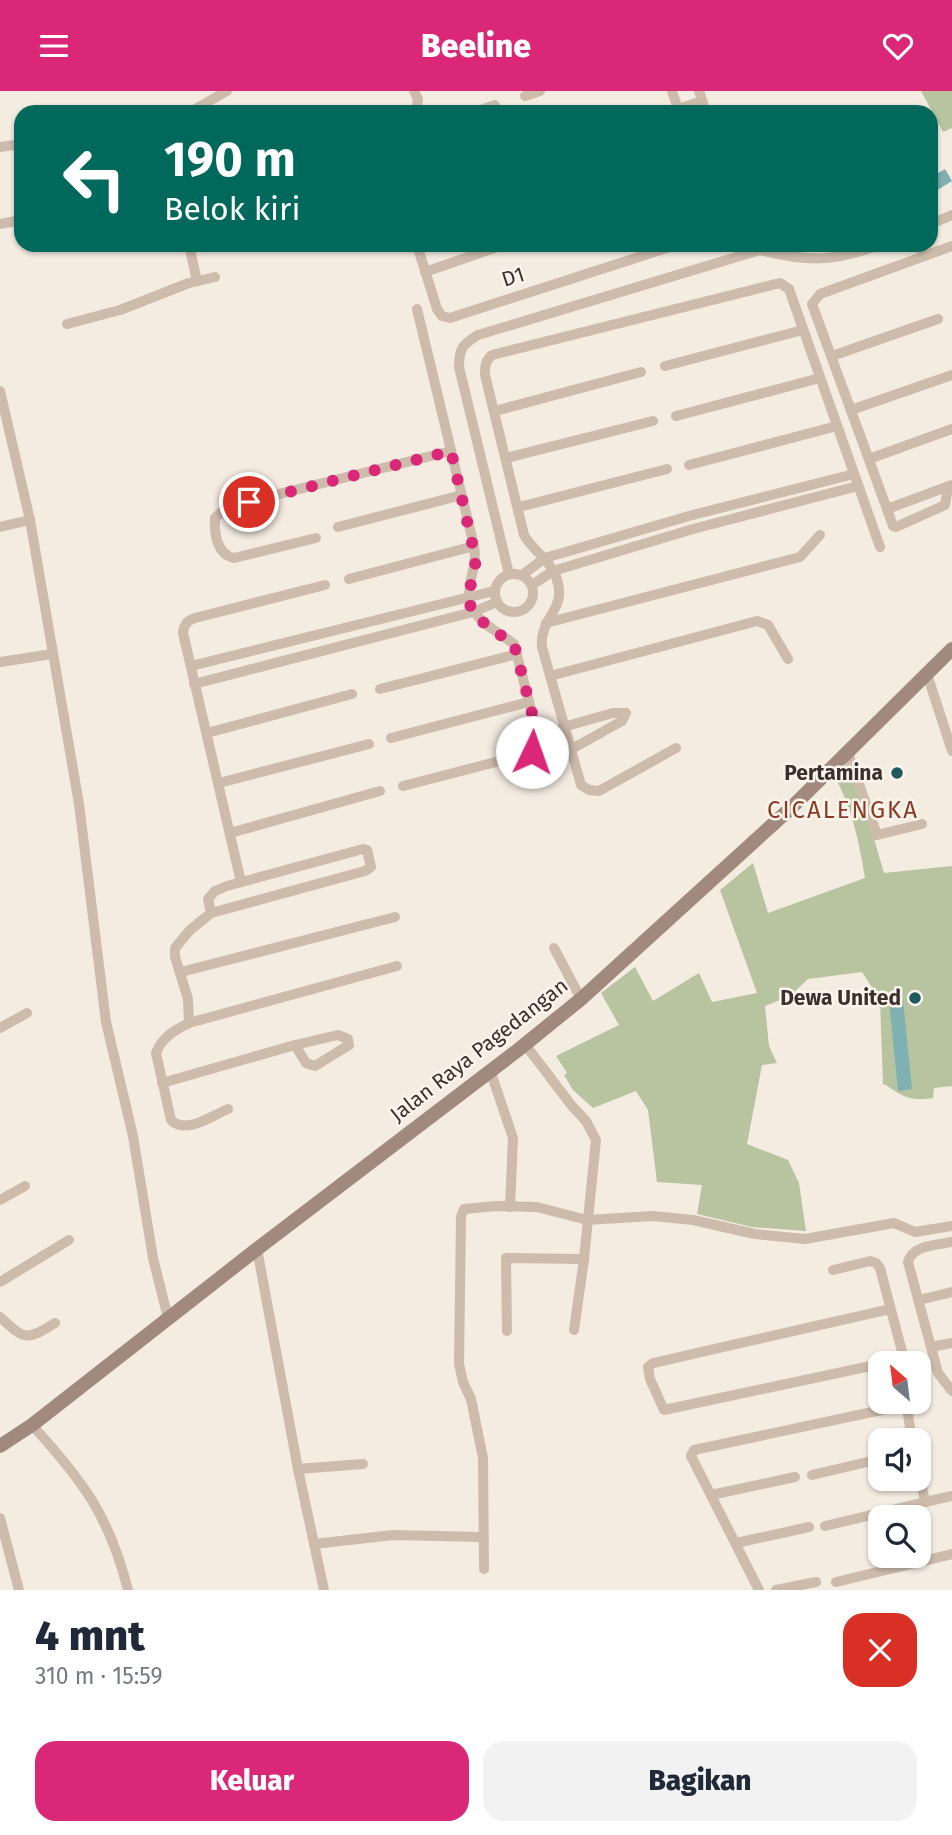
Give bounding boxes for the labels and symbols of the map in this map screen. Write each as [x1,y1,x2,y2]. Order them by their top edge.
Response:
street label: D1 [498,261,528,293]
pin [219,472,279,532]
position arrow [495,715,569,789]
place label: Pertamina [784,760,883,786]
marker: Pertamina [889,765,905,781]
district label: CICALENGKA [767,796,919,824]
street label: Jalan Raya Pagedangan [385,973,573,1127]
place label: Dewa United [780,985,901,1011]
marker: Dewa United [907,990,923,1006]
north arrow [868,1351,931,1414]

